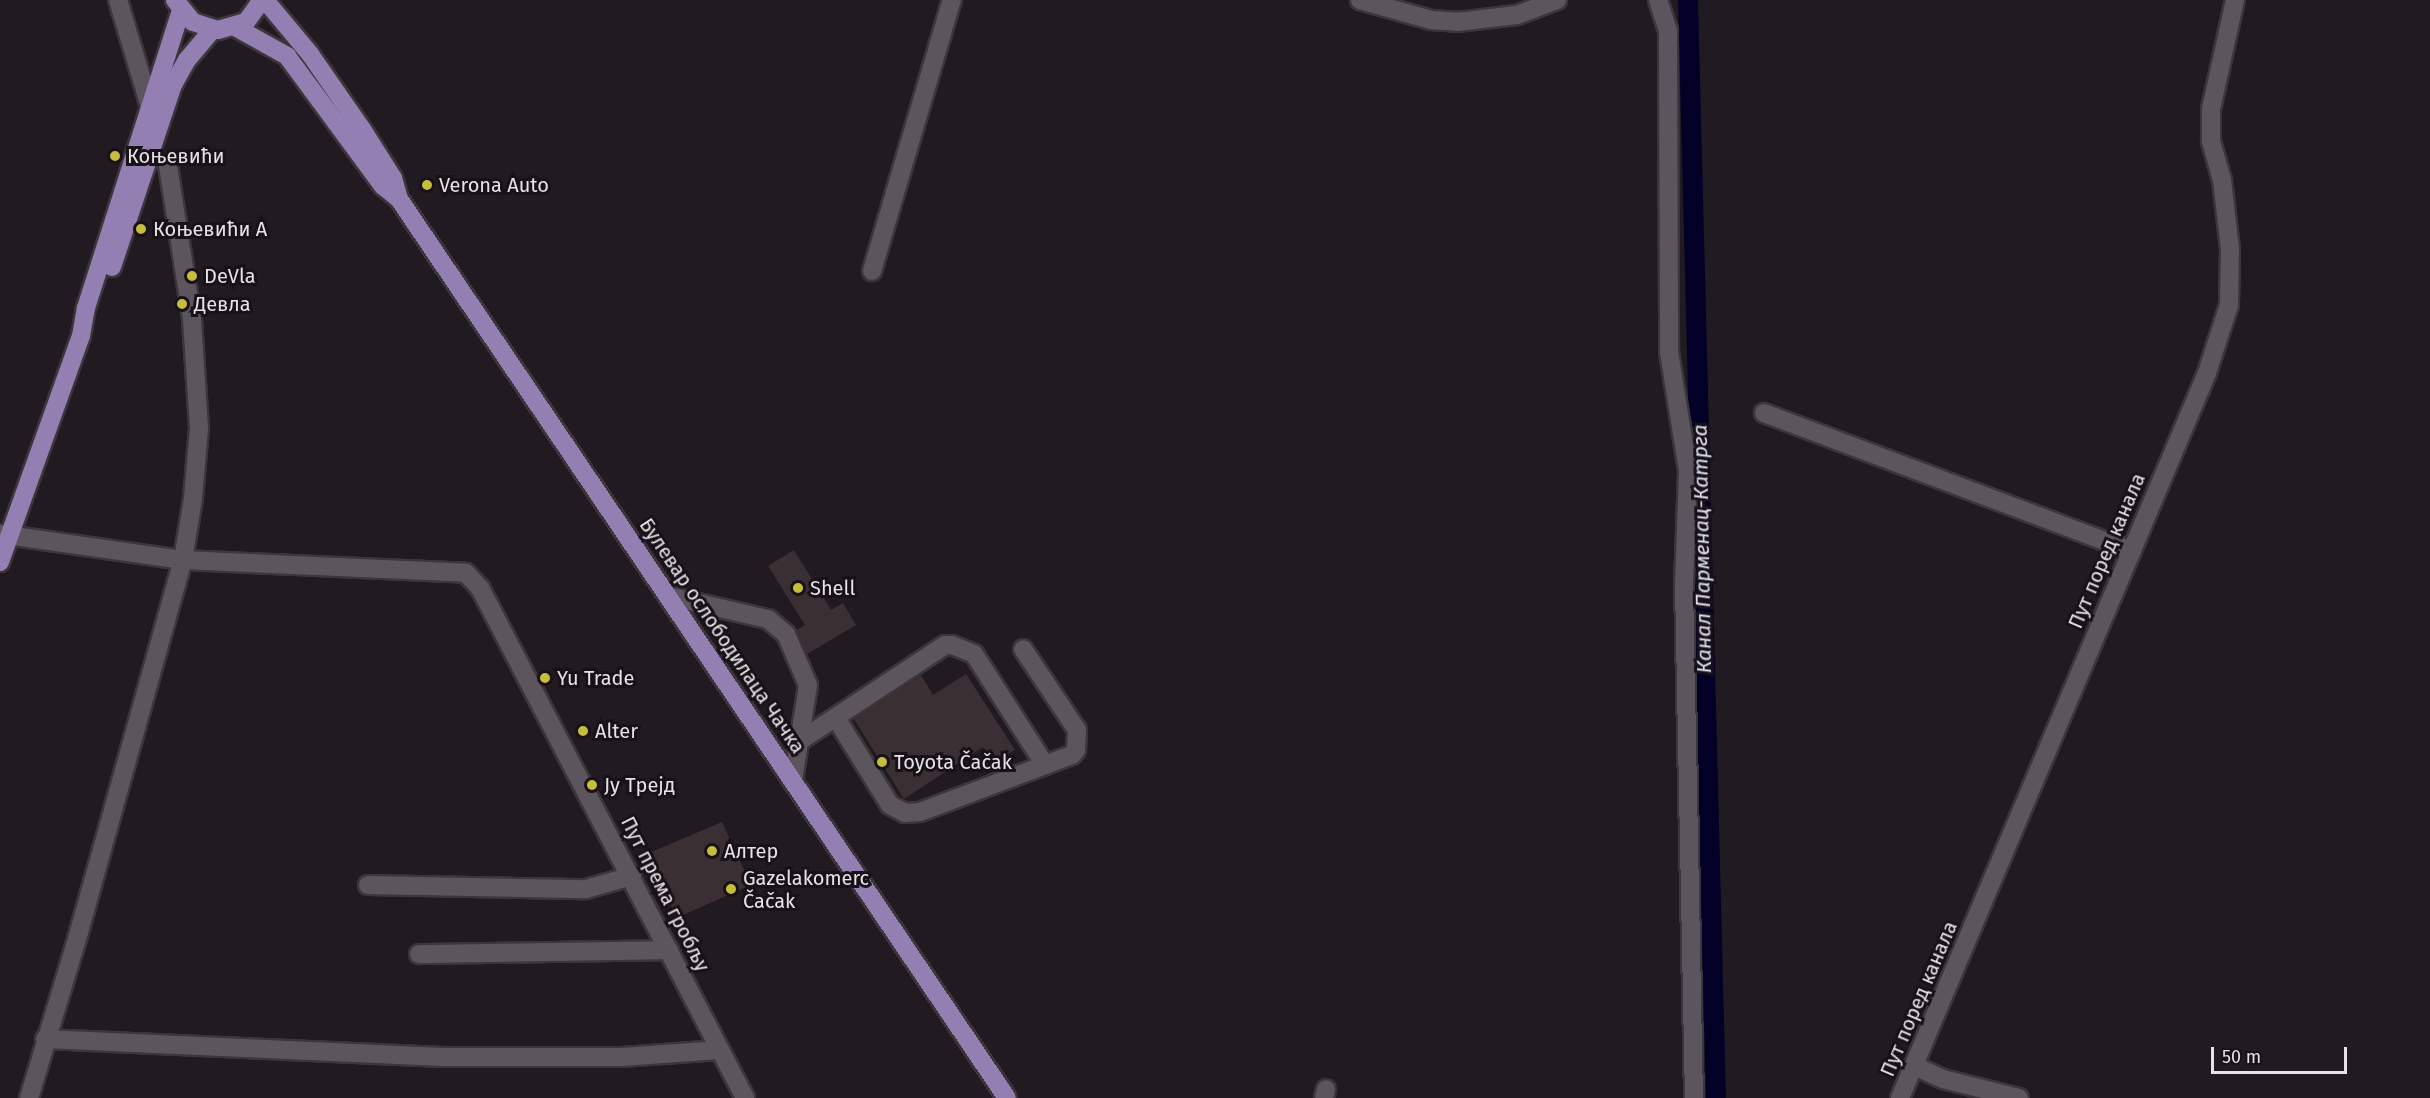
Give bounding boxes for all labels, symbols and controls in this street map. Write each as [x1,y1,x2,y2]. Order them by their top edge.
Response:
place label: Коњевићи [127,144,224,168]
marker: Коњевићи [108,149,122,163]
place label: Verona Auto [439,173,549,197]
marker: Verona Auto [420,178,434,192]
place label: Коњевићи А [153,217,267,241]
marker: Коњевићи А [134,222,148,236]
place label: DeVla [204,264,256,288]
marker: DeVla [185,269,199,283]
place label: Девла [194,292,251,316]
marker: Девла [175,297,189,311]
water label: Канал Парменац-Катрга [1687,424,1717,674]
street label: Пут поред канала [2063,470,2151,632]
street label: Булевар ослободилаца Чачка [634,514,810,758]
place label: Shell [810,576,855,600]
marker: Shell [791,581,805,595]
place label: Yu Trade [557,666,634,690]
marker: Yu Trade [538,671,552,685]
place label: Alter [595,719,638,743]
marker: Alter [576,724,590,738]
place label: Toyota Čačak [894,750,1012,774]
marker: Toyota Čačak [875,755,889,769]
place label: Ју Трејд [604,773,675,797]
marker: Ју Трејд [585,778,599,792]
street label: Пут према гробљу [616,812,714,976]
place label: Алтер [724,839,778,863]
marker: Алтер [705,844,719,858]
place label: Gazelakomerc Čačak [743,866,869,913]
marker: Gazelakomerc Čačak [724,882,738,896]
street label: Пут поред канала [1875,918,1963,1080]
scale bar [2214,1035,2350,1073]
text: 50 m [2222,1046,2261,1068]

